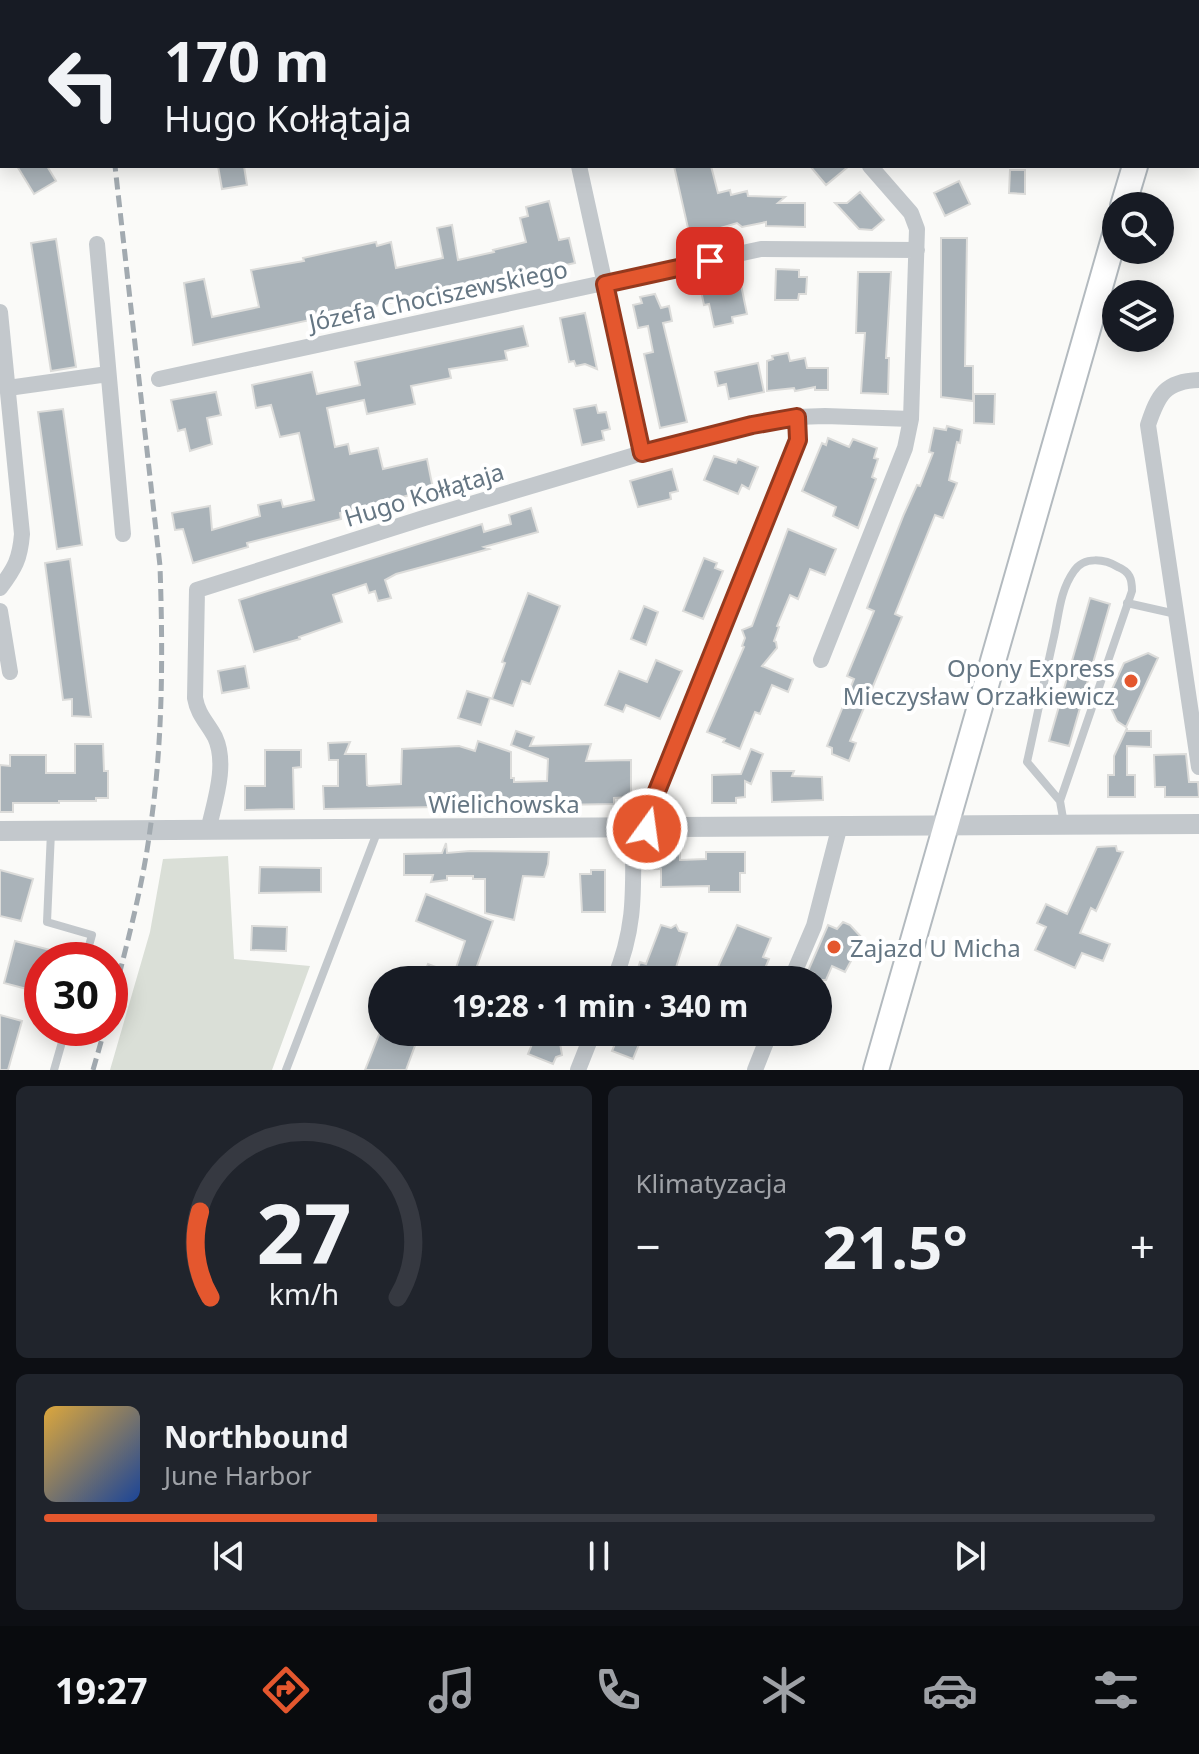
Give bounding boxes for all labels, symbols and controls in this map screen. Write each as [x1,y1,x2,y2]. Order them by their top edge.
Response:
text: 170 m [164,22,329,98]
icon: left [32,32,136,136]
text: Hugo Kołłątaja [164,94,412,143]
map controls [1102,192,1174,352]
button: search [1102,192,1174,264]
pin [676,227,744,295]
icon: arrive [688,239,732,283]
street label: Józefa Chociszewskiego [304,251,570,339]
button: layers [1102,280,1174,352]
street label: Hugo Kołłątaja [340,454,508,534]
place label: Opony Express Mieczysław Orzałkiewicz [843,651,1115,712]
marker: Opony Express Mieczysław Orzałkiewicz [1122,672,1140,690]
street label: Wielichowska [428,787,580,820]
position arrow [605,787,689,871]
place label: Zajazd U Micha [850,931,1021,964]
marker: Zajazd U Micha [825,938,843,956]
speed limit sign: 30 [24,942,128,1046]
text: 19:28 · 1 min · 340 m [452,985,748,1026]
text: Klimatyzacja [636,1165,787,1201]
text: 27 [256,1175,351,1288]
text: 21.5° [823,1205,968,1287]
text: − [636,1216,661,1276]
text: + [1130,1216,1155,1276]
text: km/h [269,1274,339,1313]
text: Northbound [164,1416,349,1457]
text: June Harbor [164,1457,312,1493]
icon: previous [207,1534,251,1578]
icon: pause [577,1534,621,1578]
icon: next [948,1534,992,1578]
icon: directions [258,1662,314,1718]
icon: music [424,1662,480,1718]
icon: phone [590,1662,646,1718]
icon: climate [756,1662,812,1718]
icon: car [922,1662,978,1718]
icon: filters [1088,1662,1144,1718]
text: 19:27 [55,1666,148,1715]

